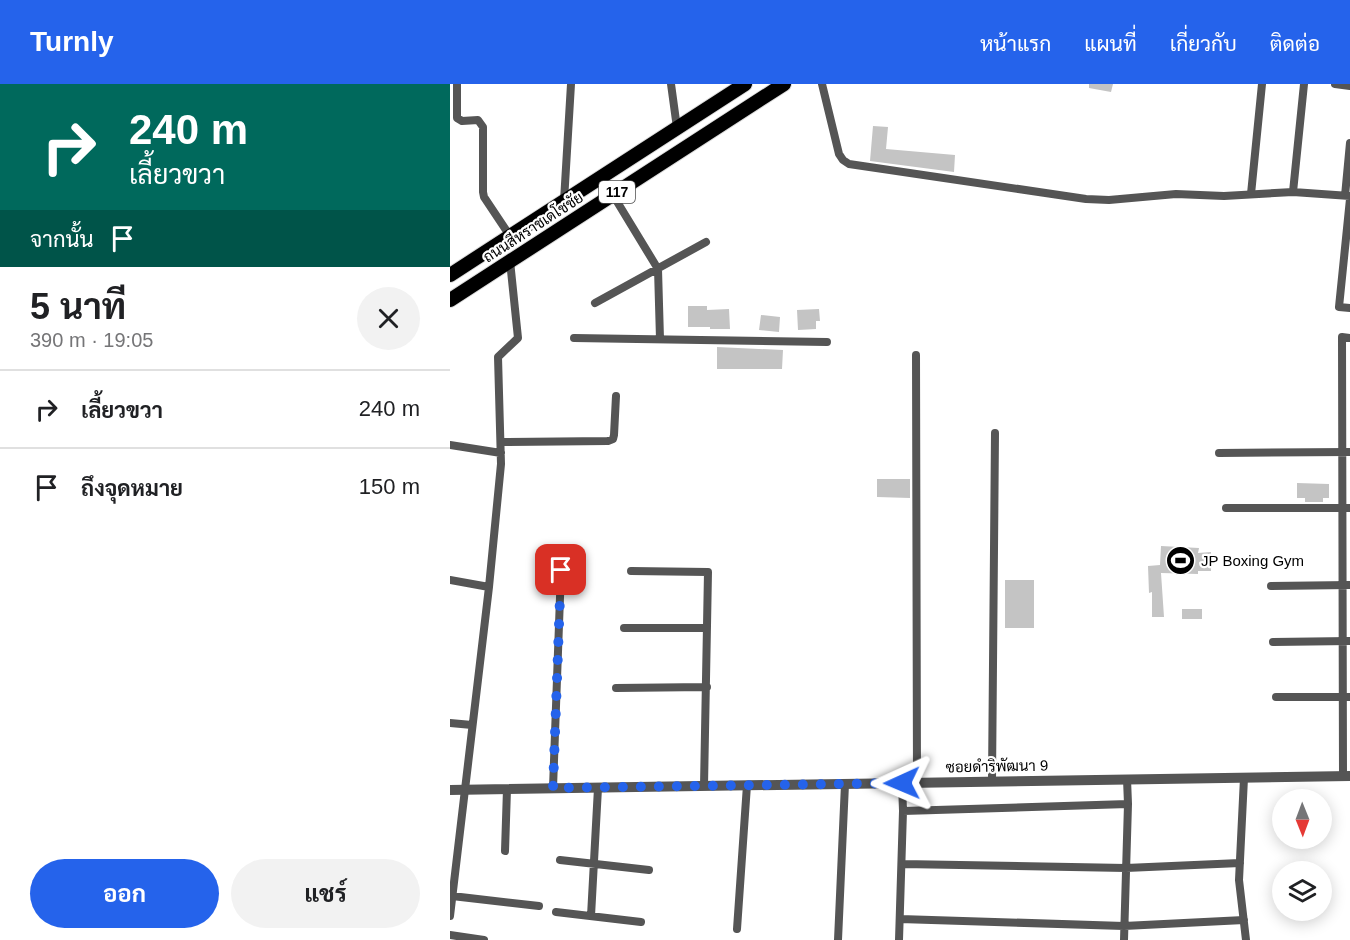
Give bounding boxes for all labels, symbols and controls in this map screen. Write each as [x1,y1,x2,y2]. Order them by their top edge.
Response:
text: Turnly [30,26,113,57]
text: หน้าแรก [980,32,1051,55]
text: แผนที่ [1084,32,1137,55]
text: เกี่ยวกับ [1170,32,1237,55]
text: ติดต่อ [1270,32,1320,55]
text: 240 m [129,106,248,153]
icon: right [30,108,108,186]
text: เลี้ยวขวา [129,160,225,190]
road number: 117 [599,181,635,203]
street label: ถนนสีหราชเดโชชัย [479,188,586,266]
icon: arrive [106,222,139,255]
text: จากนั้น [30,227,94,252]
text: 5 นาที [30,286,126,327]
button: close [357,287,420,350]
text: 390 m · 19:05 [30,329,153,351]
icon: right [30,393,63,426]
text: 240 m [359,396,420,421]
text: เลี้ยวขวา [81,398,163,423]
icon: arrive [30,471,63,504]
text: 150 m [359,474,420,499]
text: ถึงจุดหมาย [81,476,183,501]
pin [535,544,586,595]
sports icon: JP Boxing Gym [1164,544,1196,576]
place label: JP Boxing Gym [1201,552,1304,569]
icon: arrive [544,553,577,586]
position arrow [870,751,934,815]
street label: ซอยดำริพัฒนา 9 [946,757,1048,775]
north arrow [1272,789,1332,849]
map controls [1272,789,1332,921]
button: ออก [30,859,219,928]
button: แชร์ [231,859,420,928]
button: layers [1272,861,1332,921]

